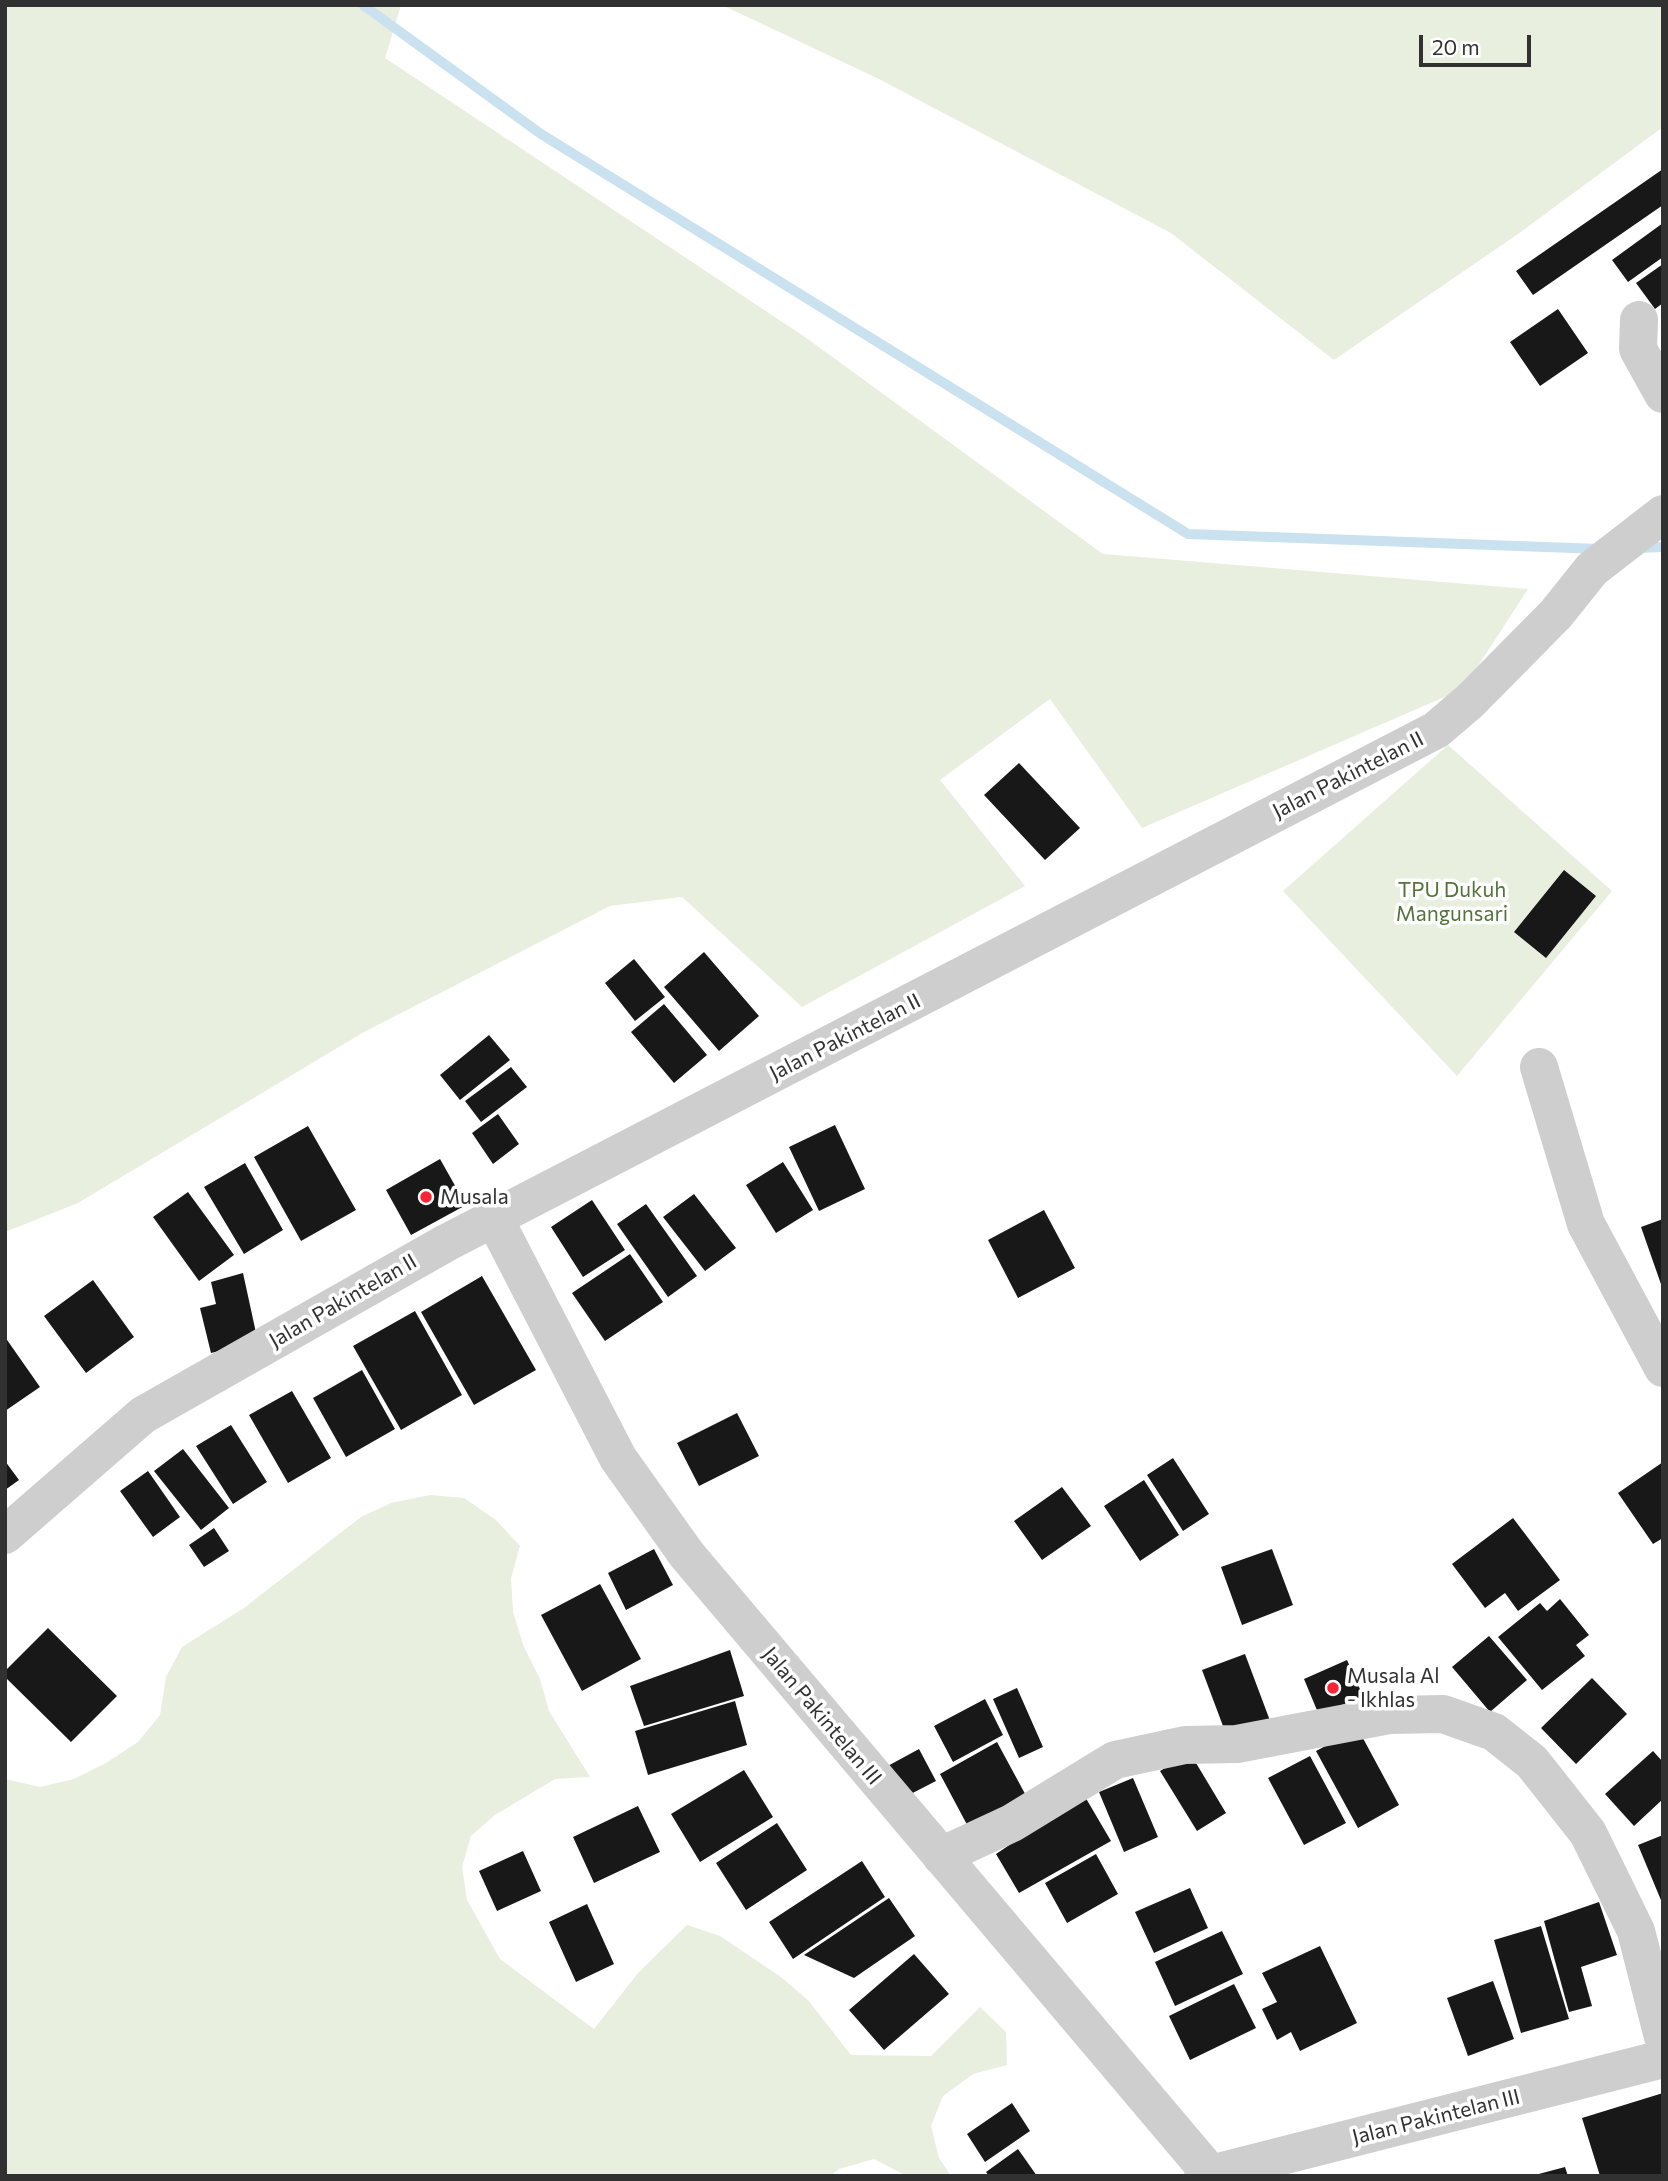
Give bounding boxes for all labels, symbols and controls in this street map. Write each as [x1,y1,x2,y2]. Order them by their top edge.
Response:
scale bar [1423,21,1535,65]
text: 20 m [1432,34,1480,59]
street label: Jalan Pakintelan II [1268,726,1428,824]
park label: TPU Dukuh Mangunsari [1396,877,1508,927]
street label: Jalan Pakintelan II [765,988,925,1086]
place label: Musala [440,1184,509,1210]
marker: Musala [418,1189,434,1205]
street label: Jalan Pakintelan II [265,1249,421,1353]
street label: Jalan Pakintelan III [757,1642,887,1790]
place label: Musala Al - Ikhlas [1347,1663,1439,1713]
marker: Musala Al - Ikhlas [1325,1680,1341,1696]
street label: Jalan Pakintelan III [1350,2084,1522,2150]

